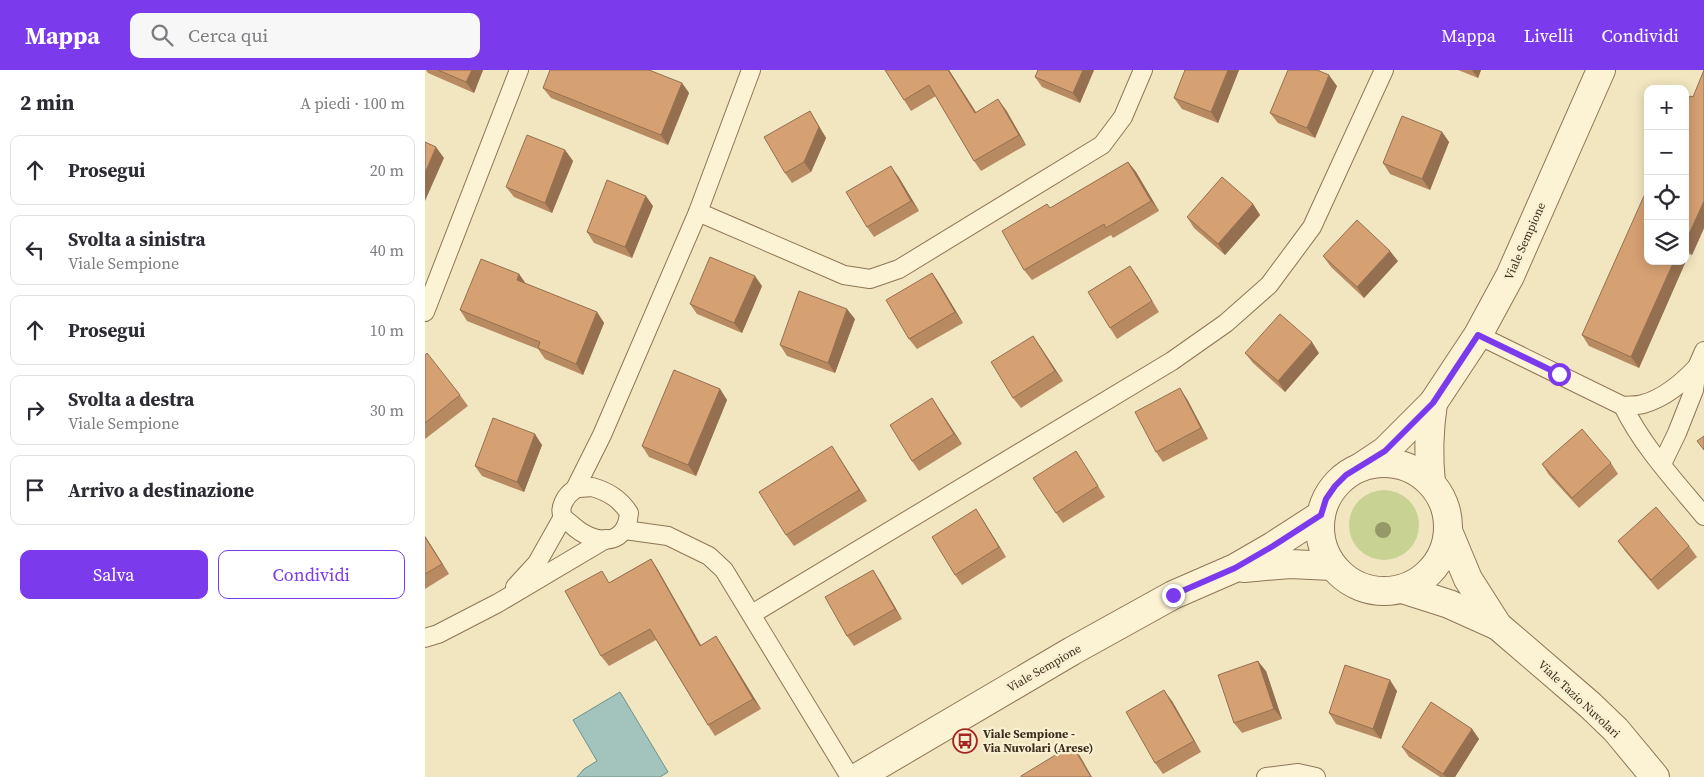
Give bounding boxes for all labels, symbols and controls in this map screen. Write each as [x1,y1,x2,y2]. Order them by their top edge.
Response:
search box [130,13,480,58]
text: Mappa [25,19,100,52]
icon: search [148,21,176,49]
text: Cerca qui [188,22,268,48]
text: Mappa [1441,23,1496,48]
text: Livelli [1524,23,1574,48]
text: Condividi [1602,23,1679,48]
map controls [1644,85,1689,265]
button: + [1644,85,1689,130]
text: 2 min [20,88,75,117]
text: A piedi · 100 m [300,92,405,114]
button: − [1644,130,1689,175]
icon: ahead [21,156,49,184]
text: Prosegui [68,157,145,183]
text: 20 m [370,159,404,181]
button: locate [1644,175,1689,220]
street label: Viale Sempione [1501,200,1549,282]
button: layers [1644,220,1689,265]
text: Svolta a sinistra [68,226,206,252]
icon: left [21,236,49,264]
text: 40 m [370,239,404,261]
text: Viale Sempione [68,252,179,274]
icon: ahead [21,316,49,344]
text: Prosegui [68,317,145,343]
text: 10 m [370,319,404,341]
route start [1548,363,1571,386]
text: Svolta a destra [68,386,194,412]
icon: right [21,396,49,424]
text: 30 m [370,399,404,421]
text: Viale Sempione [68,412,179,434]
icon: arrive [21,476,49,504]
text: Arrivo a destinazione [68,477,254,503]
button: Salva [20,550,208,599]
button: Condividi [218,550,405,599]
route end [1162,584,1185,607]
street label: Viale Sempione [1004,640,1084,696]
street label: Viale Tazio Nuvolari [1535,657,1624,742]
place label: Viale Sempione - Via Nuvolari (Arese) [983,726,1093,756]
bus stop icon: Viale Sempione - Via Nuvolari (Arese) [952,728,978,754]

